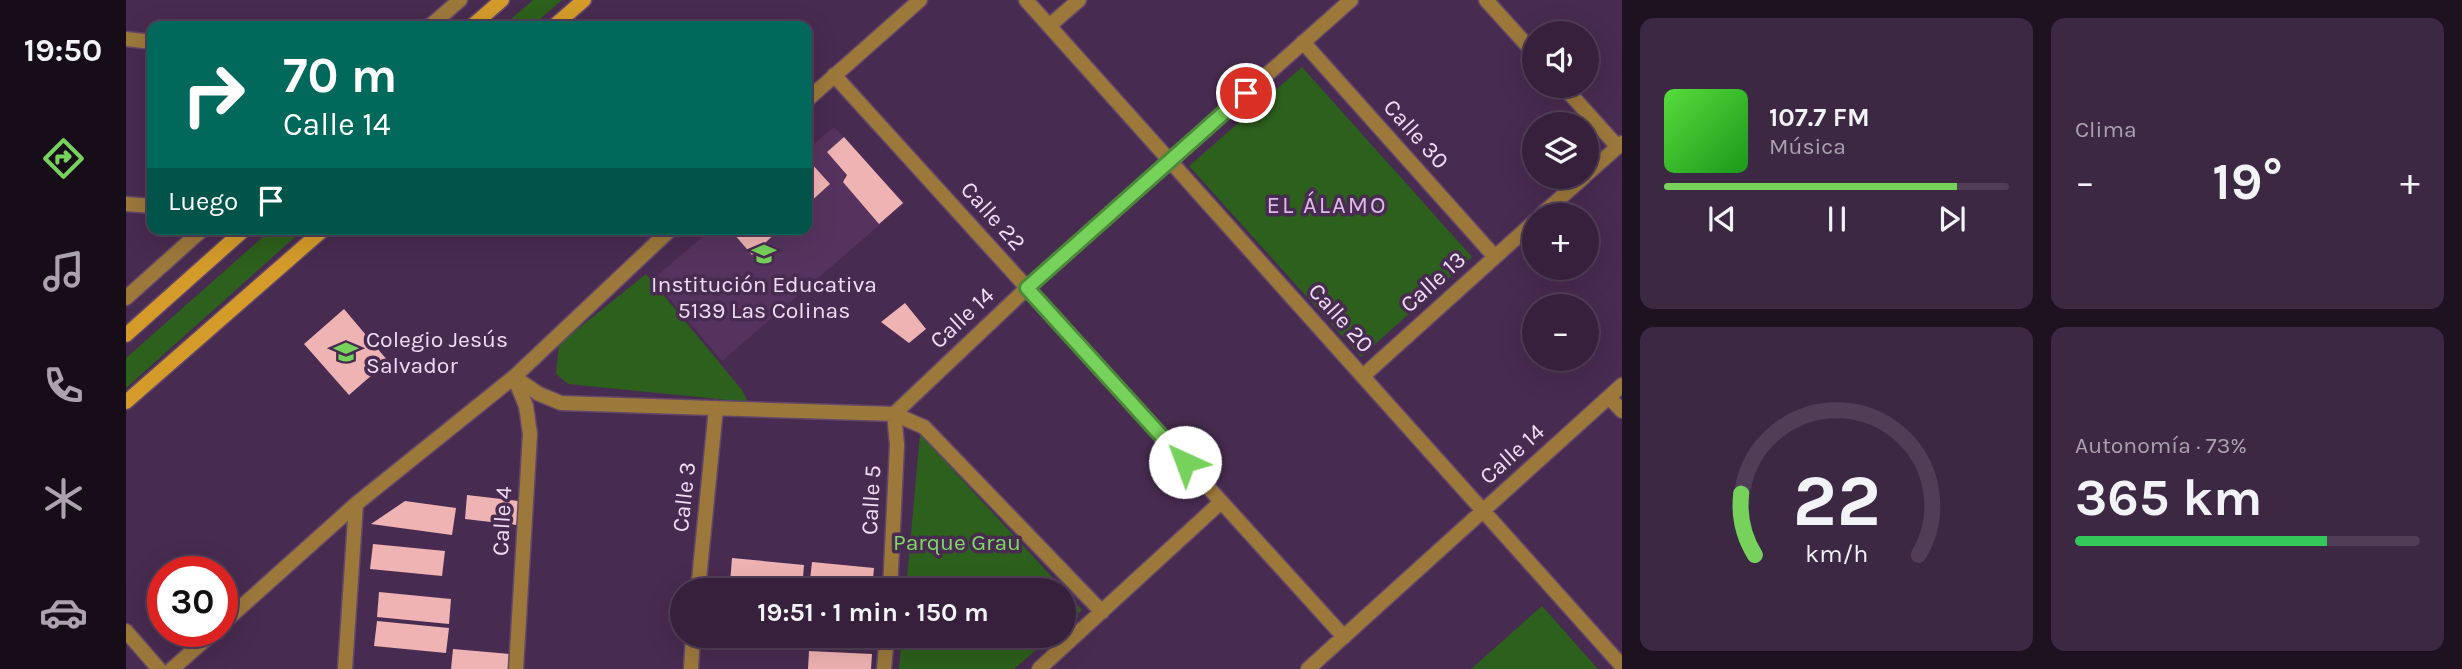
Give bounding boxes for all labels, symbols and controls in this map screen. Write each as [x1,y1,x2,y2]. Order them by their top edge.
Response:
map controls [1522,21,1599,371]
button: sound [1522,21,1599,98]
text: 19:50 [24,32,102,69]
text: 70 m [283,47,397,104]
icon: right [168,49,259,140]
pin [1216,63,1276,123]
icon: arrive [1227,74,1265,112]
street label: Calle 30 [1378,94,1454,174]
text: 107.7 FM [1769,102,1870,133]
text: Calle 14 [283,106,391,143]
button: layers [1522,112,1599,189]
text: Clima [2075,116,2137,143]
text: Música [1769,133,1846,160]
icon: directions [39,134,88,183]
text: 19° [2212,151,2283,212]
text: − [2075,160,2095,205]
text: + [2400,160,2420,205]
street label: Calle 22 [955,176,1031,256]
icon: arrive [252,182,290,220]
text: Luego [168,186,238,217]
district label: EL ÁLAMO [1266,190,1388,219]
icon: previous [1703,200,1741,238]
icon: pause [1818,200,1856,238]
icon: next [1933,200,1971,238]
button: + [1522,203,1599,280]
school or university icon: Institución Educativa 5139 Las Colinas [750,240,778,268]
street label: Calle 13 [1395,246,1471,318]
icon: music [39,247,88,296]
place label: Institución Educativa 5139 Las Colinas [651,271,877,324]
street label: Calle 20 [1303,278,1379,358]
street label: Calle 14 [924,282,1000,354]
button: − [1522,294,1599,371]
place label: Colegio Jesús Salvador [366,326,508,379]
school or university icon: Colegio Jesús Salvador [332,338,360,366]
icon: phone [39,361,88,410]
street label: Calle 14 [1474,418,1550,490]
position arrow [1148,425,1222,499]
text: Autonomía · 73% [2075,432,2247,459]
text: 22 [1792,458,1881,543]
street label: Calle 3 [667,461,701,533]
street label: Calle 5 [856,464,886,536]
text: 365 km [2075,467,2262,528]
icon: climate [39,474,88,523]
street label: Calle 4 [487,485,517,557]
park label: Parque Grau [893,529,1021,556]
text: km/h [1805,539,1868,568]
speed limit sign: 30 [147,556,238,647]
icon: car [39,588,88,637]
text: 19:51 · 1 min · 150 m [757,597,989,628]

